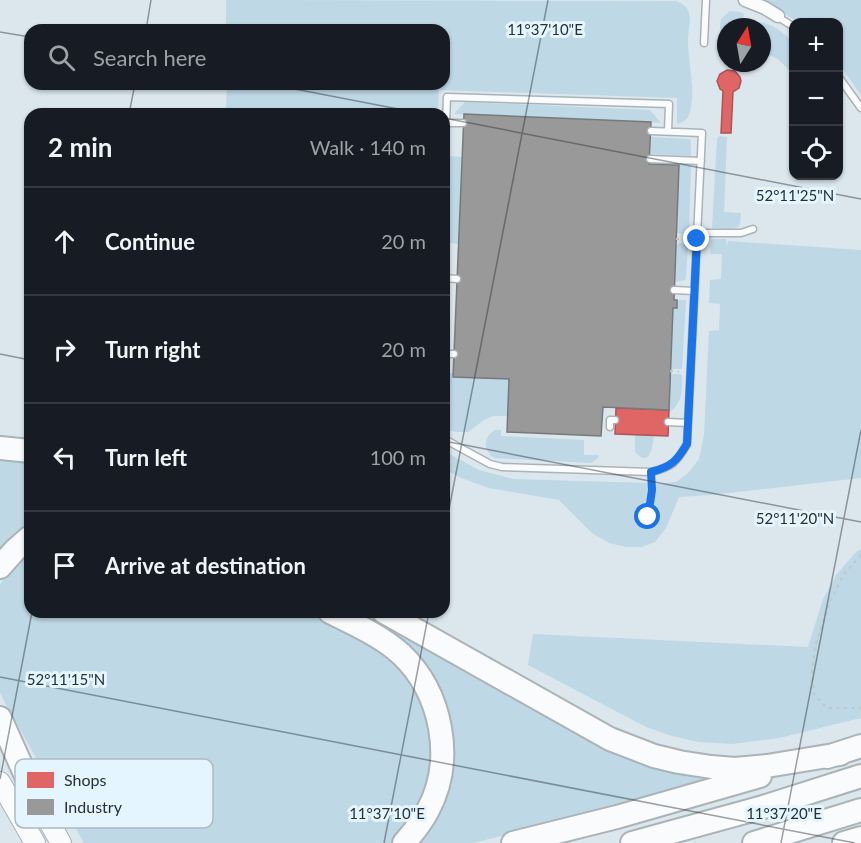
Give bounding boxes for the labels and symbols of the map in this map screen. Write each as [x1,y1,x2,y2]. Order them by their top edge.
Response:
north arrow [717,18,771,72]
text: 11°37'10"E [507,20,583,38]
text: 52°11'25"N [756,186,834,204]
route end [683,225,709,251]
route start [634,503,660,529]
text: 52°11'20"N [756,509,834,527]
text: 52°11'15"N [27,670,105,688]
legend [15,759,213,828]
text: Shops [64,770,107,789]
text: Industry [64,797,123,816]
text: 11°37'10"E [349,804,425,822]
text: 11°37'20"E [746,804,822,822]

